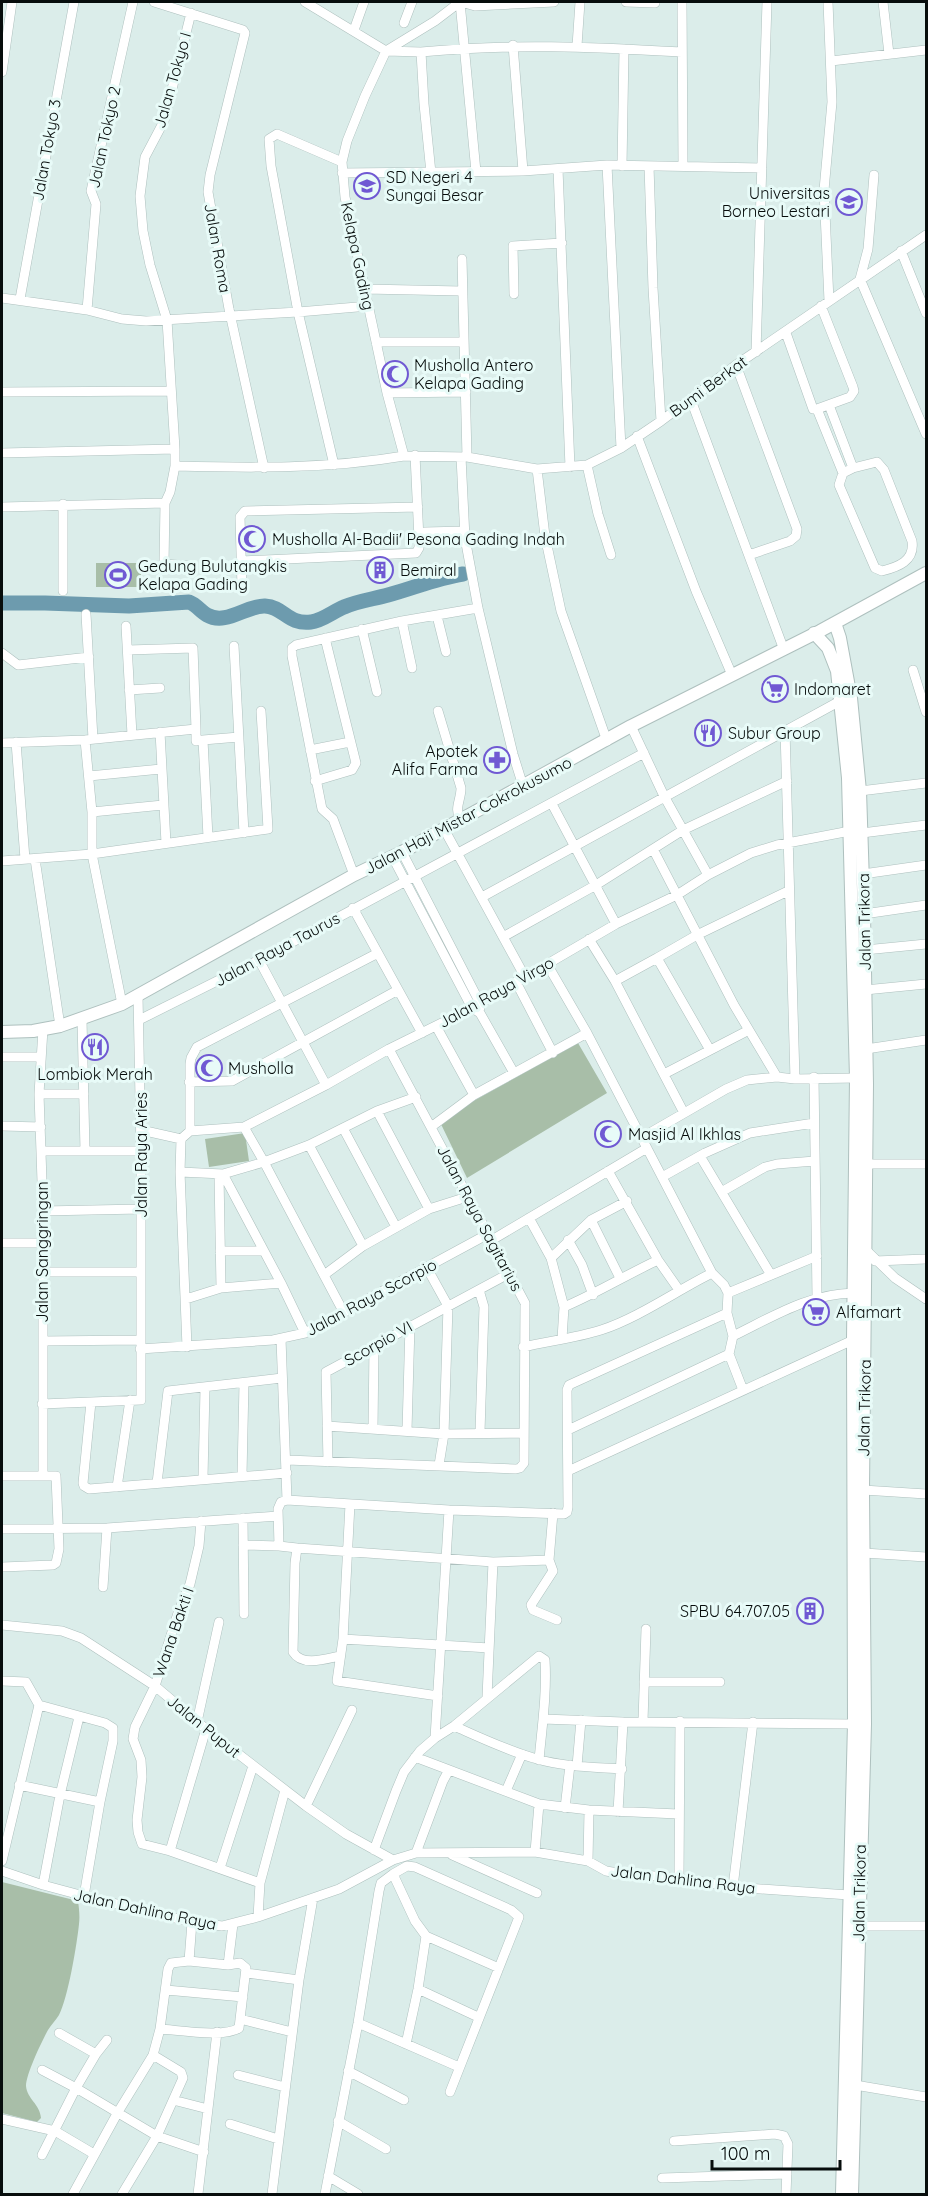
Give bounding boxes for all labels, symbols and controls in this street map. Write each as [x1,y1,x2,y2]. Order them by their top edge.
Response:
street label: Jalan Tokyo I [149,30,195,130]
street label: Jalan Tokyo 2 [83,84,125,190]
street label: Jalan Tokyo 3 [27,97,65,203]
place label: SD Negeri 4 Sungai Besar [386,167,484,205]
school or university icon: SD Negeri 4 Sungai Besar [352,171,382,201]
place label: Universitas Borneo Lestari [722,183,830,221]
school or university icon: Universitas Borneo Lestari [834,187,864,217]
street label: Kelapa Gading [337,200,379,312]
street label: Jalan Roma [200,202,236,294]
street label: Bumi Berkat [665,351,751,421]
place label: Musholla Antero Kelapa Gading [414,355,533,393]
mosque icon: Musholla Antero Kelapa Gading [380,359,410,389]
mosque icon: Musholla Al-Badii' Pesona Gading Indah [237,524,267,554]
place label: Musholla Al-Badii' Pesona Gading Indah [272,529,565,549]
building icon: Bemiral [365,555,395,585]
place label: Gedung Bulutangkis Kelapa Gading [138,556,287,594]
sports icon: Gedung Bulutangkis Kelapa Gading [103,560,133,590]
place label: Bemiral [400,560,457,580]
supermarket icon: Indomaret [760,674,790,704]
place label: Indomaret [794,679,871,699]
restaurant icon: Subur Group [693,718,723,748]
place label: Subur Group [728,723,821,743]
place label: Apotek Alifa Farma [392,741,478,779]
pharmacy icon: Apotek Alifa Farma [482,745,512,775]
street label: Jalan Haji Mistar Cokrokusumo [361,752,575,878]
street label: Jalan Trikora [853,873,875,971]
street label: Jalan Raya Taurus [211,908,343,990]
street label: Jalan Raya Virgo [435,952,557,1032]
restaurant icon: Lombiok Merah [80,1032,110,1062]
mosque icon: Musholla [194,1053,224,1083]
place label: Musholla [228,1058,294,1078]
place label: Lombiok Merah [37,1064,153,1084]
street label: Jalan Raya Aries [131,1092,151,1218]
mosque icon: Masjid Al Ikhlas [593,1119,623,1149]
place label: Masjid Al Ikhlas [628,1124,741,1144]
street label: Jalan Raya Sagitarius [433,1141,527,1295]
street label: Jalan Sanggringan [32,1181,52,1323]
street label: Jalan Raya Scorpio [302,1254,440,1340]
supermarket icon: Alfamart [801,1297,831,1327]
place label: Alfamart [836,1302,901,1322]
street label: Scorpio VI [340,1316,416,1370]
street label: Jalan Trikora [853,1359,875,1457]
street label: Wana Bakti I [148,1584,198,1680]
building icon: SPBU 64.707.05 [795,1596,825,1626]
place label: SPBU 64.707.05 [680,1601,790,1621]
street label: Jalan Puput [163,1690,245,1762]
street label: Jalan Trikora [848,1844,870,1942]
street label: Jalan Dahlina Raya [609,1860,757,1898]
street label: Jalan Dahlina Raya [72,1884,218,1934]
scale bar [712,2133,840,2171]
text: 100 m [721,2142,770,2165]

